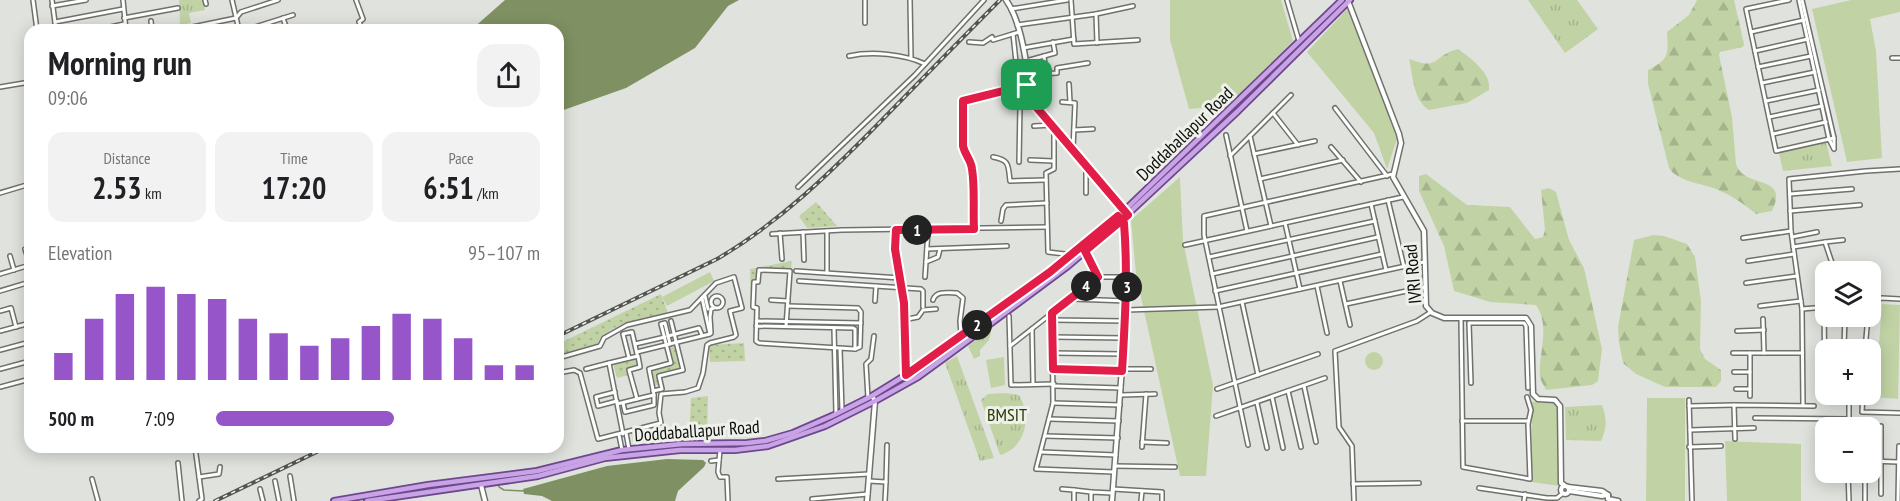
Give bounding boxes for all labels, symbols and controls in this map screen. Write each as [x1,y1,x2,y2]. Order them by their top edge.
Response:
text: Morning run [48,41,192,84]
button: share [477,44,540,107]
pin [1001,59,1052,110]
icon: arrive [1010,68,1043,101]
street label: Doddaballapur Road [1131,82,1238,186]
text: 09:06 [48,85,88,111]
text: Distance [103,148,151,168]
text: Time [280,148,308,168]
text: Pace [448,148,474,168]
text: 2.53 [92,168,142,207]
text: 17:20 [262,168,326,207]
text: 6:51 [423,168,474,207]
text: km [142,183,162,203]
text: /km [474,183,499,203]
pin: 1 [902,215,932,245]
text: 1 [913,220,921,240]
text: Elevation [48,240,112,266]
text: 95–107 m [468,240,540,266]
street label: IVRI Road [1398,243,1427,305]
map controls [1815,261,1881,483]
button: layers [1815,261,1881,327]
pin: 4 [1071,271,1101,301]
pin: 3 [1112,272,1142,302]
text: 4 [1082,276,1090,296]
text: 3 [1123,277,1131,297]
pin: 2 [962,310,992,340]
text: 2 [973,315,981,335]
button: + [1815,339,1881,405]
park label: BMSIT [987,403,1027,426]
text: 500 m [48,406,94,432]
text: 7:09 [144,406,175,432]
street label: Doddaballapur Road [633,415,760,446]
button: − [1815,417,1881,483]

